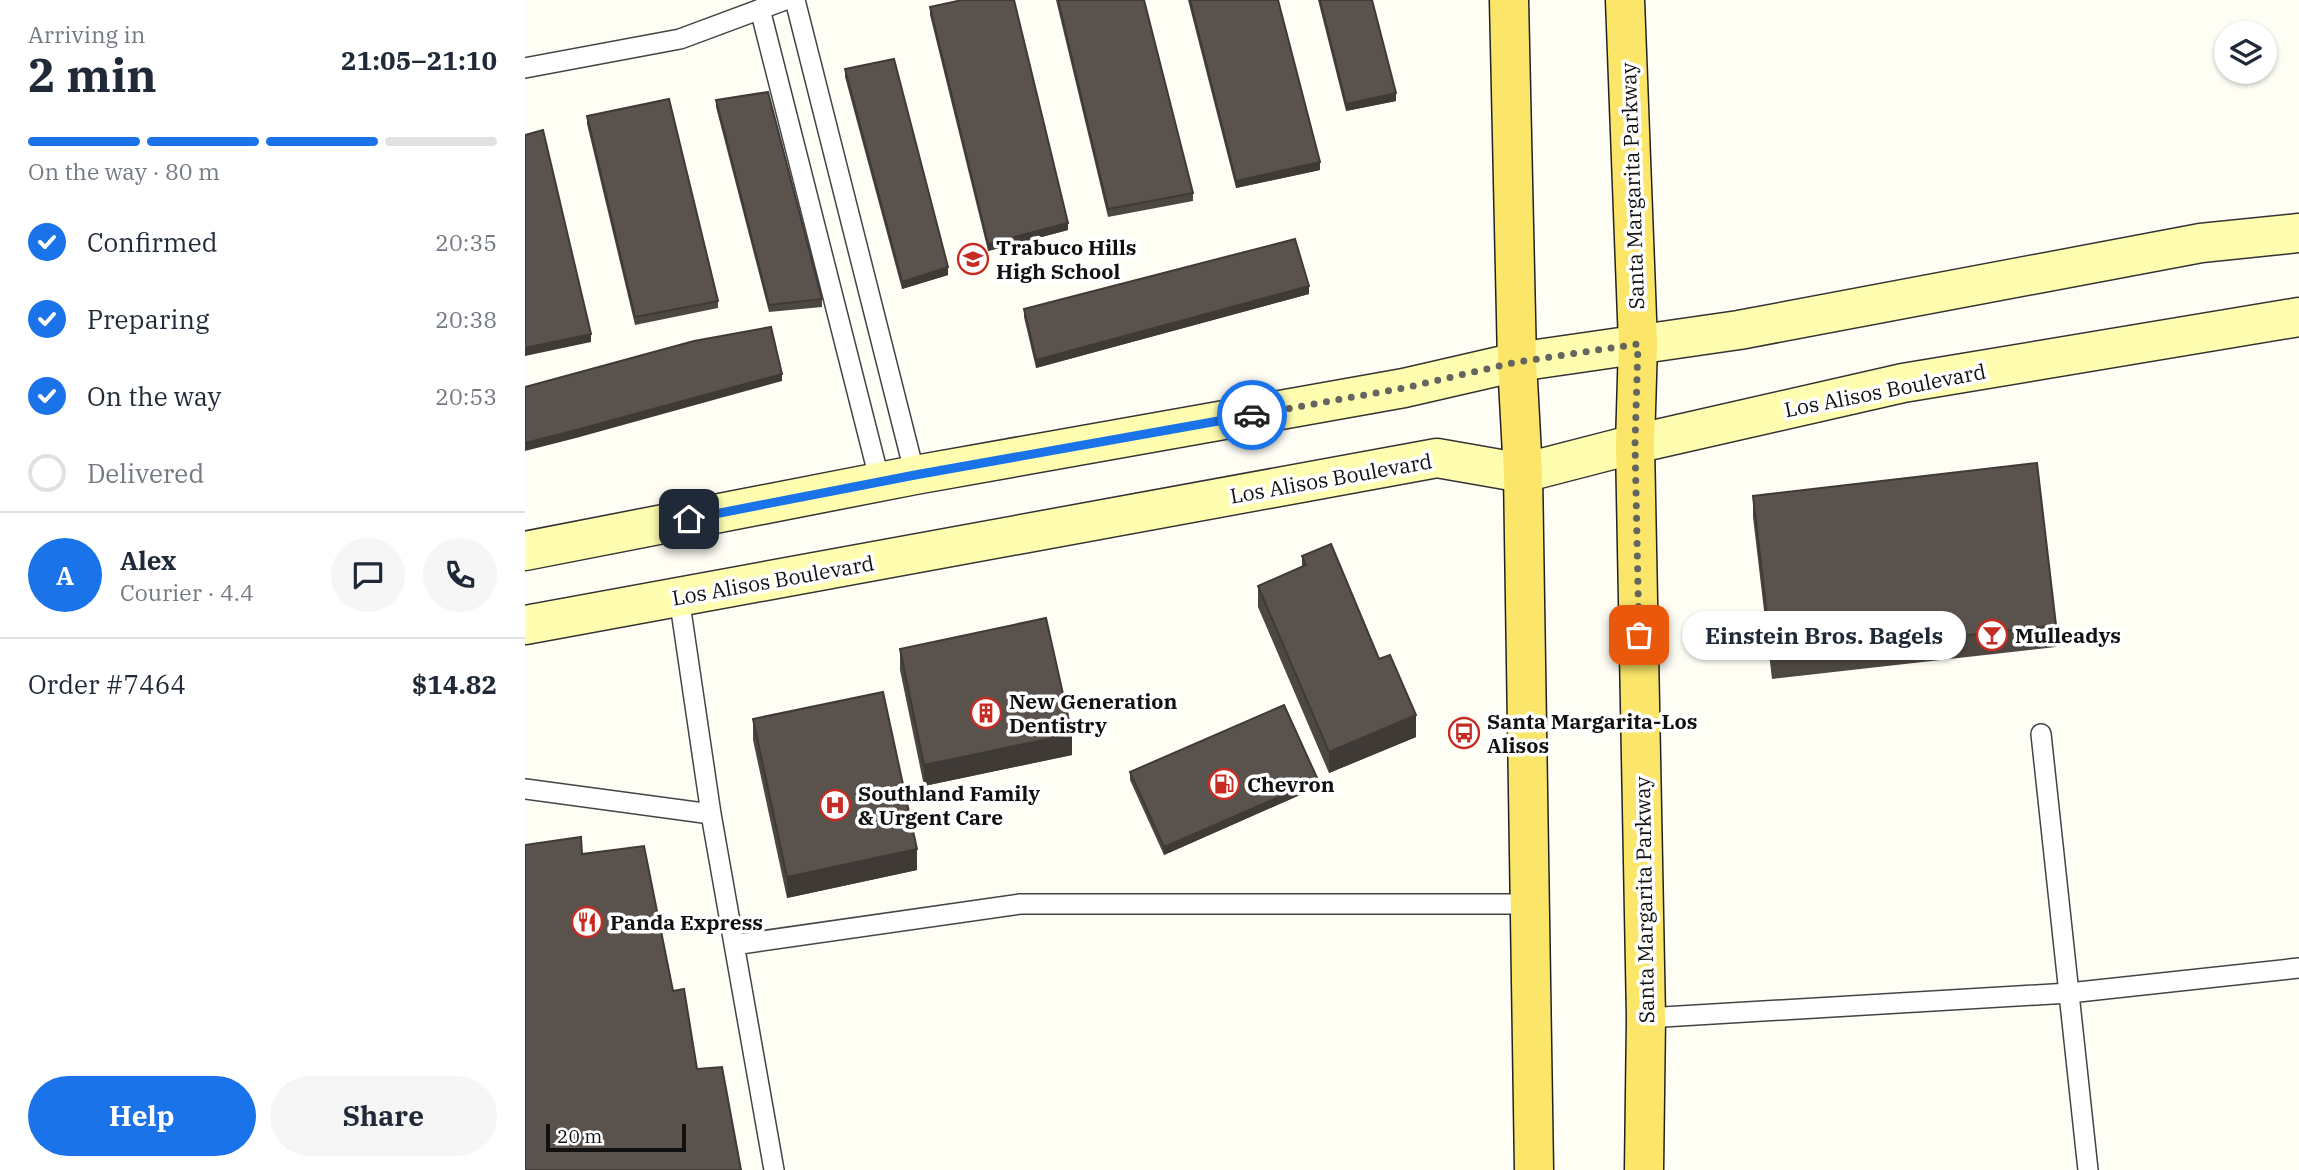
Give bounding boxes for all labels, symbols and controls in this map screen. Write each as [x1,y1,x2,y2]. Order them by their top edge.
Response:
text: Arriving in [28,19,145,49]
map controls [2214,21,2277,84]
button: layers [2214,21,2277,84]
text: 21:05–21:10 [341,43,497,77]
text: 2 min [28,45,157,105]
street label: Santa Margarita Parkway [1614,61,1650,310]
text: On the way · 80 m [28,156,220,186]
icon: check [28,223,66,261]
text: Confirmed [87,225,218,259]
text: 20:35 [435,227,497,257]
place label: Trabuco Hills High School [996,233,1136,285]
school or university icon: Trabuco Hills High School [956,242,990,276]
icon: check [28,300,66,338]
text: Preparing [87,302,209,336]
text: 20:38 [435,304,497,334]
street label: Los Alisos Boulevard [1782,357,1988,423]
icon: check [28,377,66,415]
text: On the way [87,379,221,413]
courier [1217,380,1287,450]
text: 20:53 [435,381,497,411]
icon: car [1233,396,1271,434]
street label: Los Alisos Boulevard [1228,446,1434,510]
text: Delivered [87,456,204,490]
pin [659,489,719,549]
icon: home [670,500,708,538]
button: chat [331,538,405,612]
button: phone [423,538,497,612]
text: Alex [120,543,176,577]
street label: Los Alisos Boulevard [670,548,876,612]
text: A [56,558,74,592]
text: Courier · 4.4 [120,577,254,607]
pin [1609,605,1669,665]
callout: Einstein Bros. Bagels [1681,610,1965,660]
icon: bag [1620,616,1658,654]
bar icon: Mulleadys [1975,618,2009,652]
text: Einstein Bros. Bagels [1705,620,1943,650]
place label: Mulleadys [2015,621,2121,649]
text: Order #7464 [28,667,186,701]
text: $14.82 [412,667,497,701]
place label: New Generation Dentistry [1009,687,1178,739]
building icon: New Generation Dentistry [969,696,1003,730]
place label: Santa Margarita-Los Alisos [1487,707,1697,759]
bus stop icon: Santa Margarita-Los Alisos [1447,716,1481,750]
fuel station icon: Chevron [1207,767,1241,801]
place label: Chevron [1247,770,1335,798]
street label: Santa Margarita Parkway [1628,775,1660,1024]
place label: Southland Family & Urgent Care [858,779,1040,831]
hospital icon: Southland Family & Urgent Care [818,788,852,822]
restaurant icon: Panda Express [570,905,604,939]
place label: Panda Express [610,908,763,936]
button: Help [28,1076,256,1156]
button: Share [270,1076,497,1156]
scale bar [546,1121,686,1153]
text: 20 m [557,1124,602,1148]

